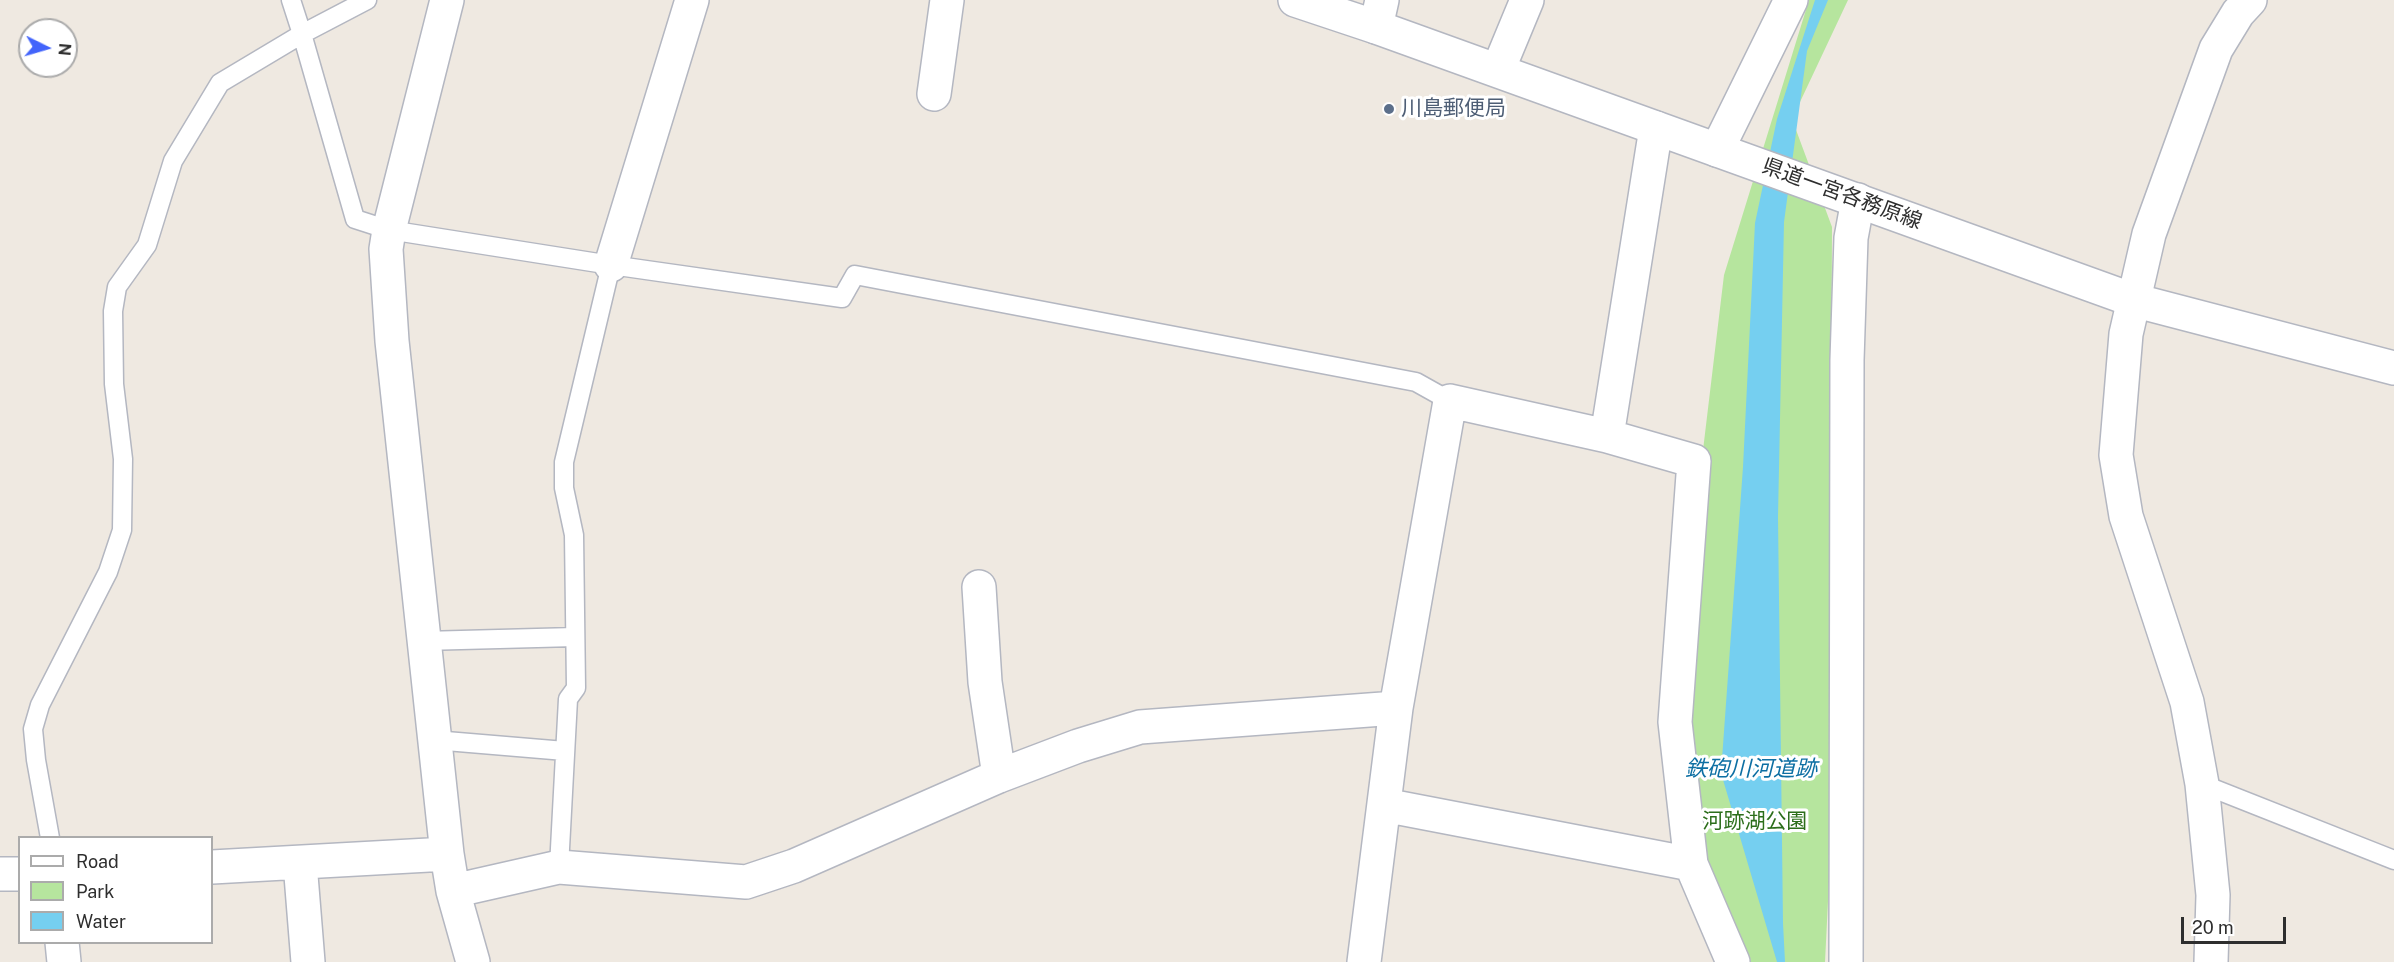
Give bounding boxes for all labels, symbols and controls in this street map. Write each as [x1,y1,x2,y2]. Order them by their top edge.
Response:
north arrow [18,18,78,78]
text: N [54,42,74,56]
place label: 川島郵便局 [1401,96,1506,122]
marker: 川島郵便局 [1382,102,1396,116]
street label: 県道一宮各務原線 [1759,153,1925,235]
water label: 鉄砲川河道跡 [1685,756,1817,782]
park label: 河跡湖公園 [1703,809,1807,835]
legend [18,836,213,944]
text: Road [76,851,119,872]
text: Park [76,881,114,902]
scale bar [2184,905,2289,943]
text: Water [76,911,126,932]
text: 20 m [2192,917,2234,938]

